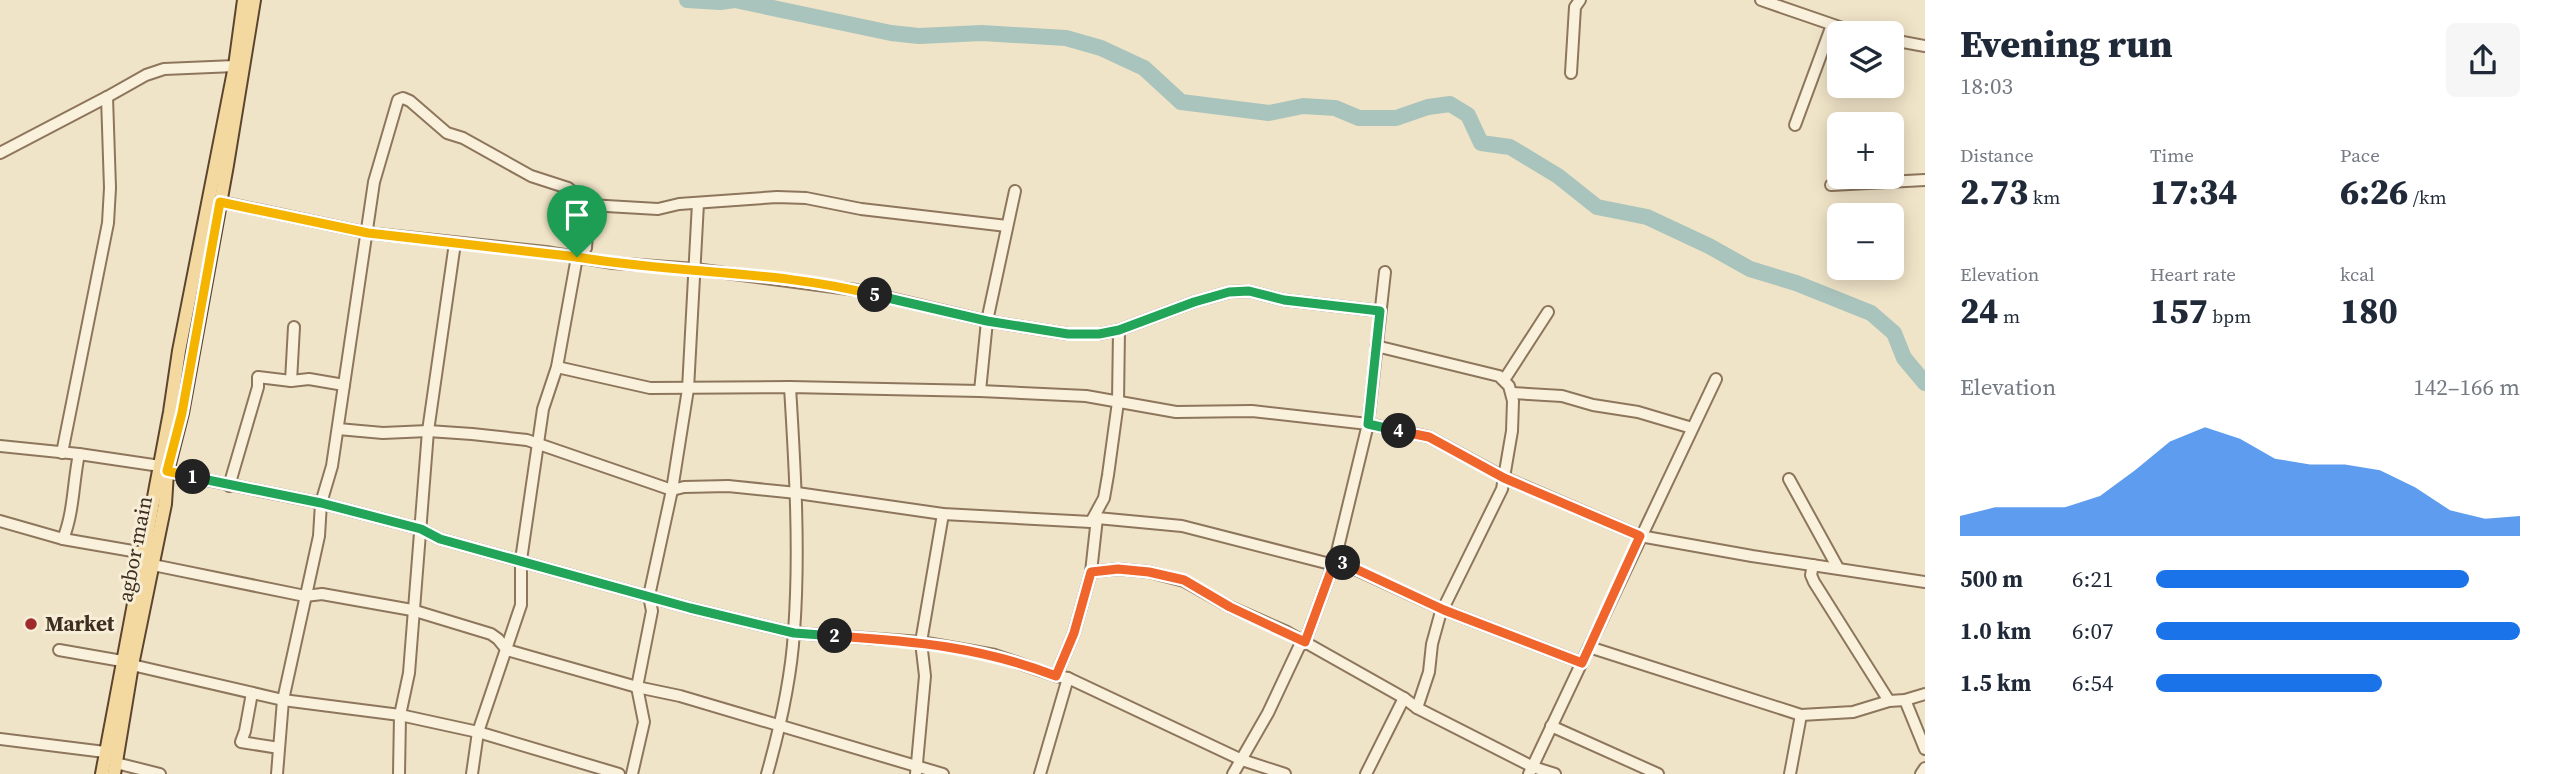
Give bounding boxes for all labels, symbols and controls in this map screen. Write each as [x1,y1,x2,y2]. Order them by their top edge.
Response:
text: Evening run [1960,18,2173,70]
map controls [1827,21,1904,280]
button: layers [1827,21,1904,98]
button: share [2446,23,2520,97]
text: 18:03 [1960,70,2013,102]
button: + [1827,112,1904,189]
text: Distance [1960,142,2034,168]
text: Time [2150,142,2194,168]
text: Pace [2340,142,2380,168]
text: 2.73 [1960,168,2028,216]
text: 17:34 [2150,168,2238,216]
text: 6:26 [2340,168,2408,216]
text: km [2028,184,2060,210]
text: /km [2408,184,2447,210]
pin [547,185,607,257]
icon: arrive [558,196,596,234]
button: − [1827,203,1904,280]
text: Elevation [1960,261,2039,287]
text: Heart rate [2150,261,2236,287]
text: kcal [2340,261,2375,287]
pin: 5 [858,278,892,312]
text: 5 [869,281,880,307]
text: 24 [1960,287,1999,335]
text: 157 [2150,287,2208,335]
text: 180 [2340,287,2398,335]
text: m [1999,303,2020,329]
text: bpm [2208,303,2251,329]
text: Elevation [1960,371,2056,403]
text: 142–166 m [2413,371,2520,403]
pin: 4 [1382,414,1416,448]
text: 4 [1393,417,1404,443]
pin: 1 [176,460,210,494]
text: 1 [187,463,198,489]
street label: agbor main [110,493,159,604]
pin: 3 [1326,546,1360,580]
text: 3 [1337,549,1348,575]
text: 500 m [1960,563,2023,595]
text: 6:21 [2072,563,2113,595]
place label: Market [45,609,115,638]
text: 1.0 km [1960,615,2031,647]
text: 6:07 [2072,615,2113,647]
marker: Market [23,616,39,632]
pin: 2 [818,618,852,654]
text: 2 [829,622,840,648]
text: 1.5 km [1960,667,2031,699]
text: 6:54 [2072,667,2113,699]

